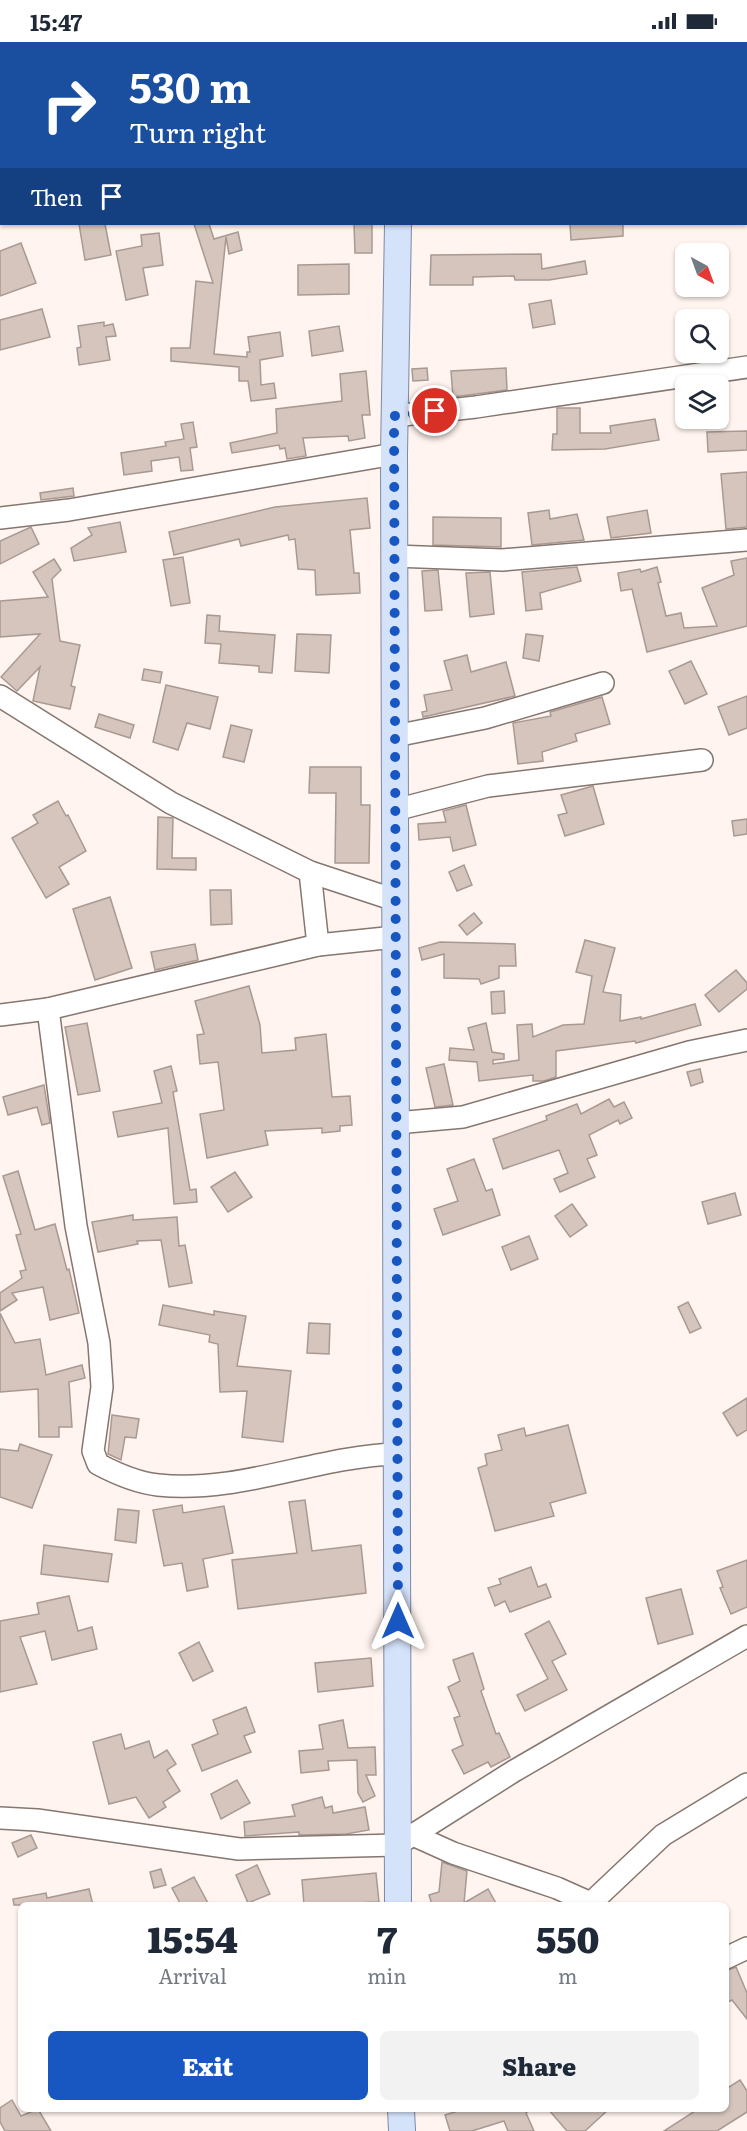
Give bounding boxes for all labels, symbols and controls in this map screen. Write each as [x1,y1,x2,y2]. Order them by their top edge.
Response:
text: 15:47 [30,5,82,38]
text: 530 m [129,54,251,116]
icon: right [30,66,108,144]
text: Turn right [129,111,266,151]
text: Then [30,180,83,213]
icon: arrive [95,180,128,213]
north arrow [675,243,729,297]
map controls [675,243,729,429]
button: search [675,309,729,363]
button: layers [675,375,729,429]
pin [409,385,460,436]
icon: arrive [418,394,451,427]
position arrow [366,1589,430,1653]
text: 15:54 [147,1911,238,1964]
text: 7 [377,1911,397,1964]
text: 550 [536,1911,600,1964]
text: Arrival [158,1960,227,1990]
text: min [367,1960,406,1990]
text: m [558,1960,577,1990]
button: Exit [48,2031,368,2100]
button: Share [380,2031,699,2100]

